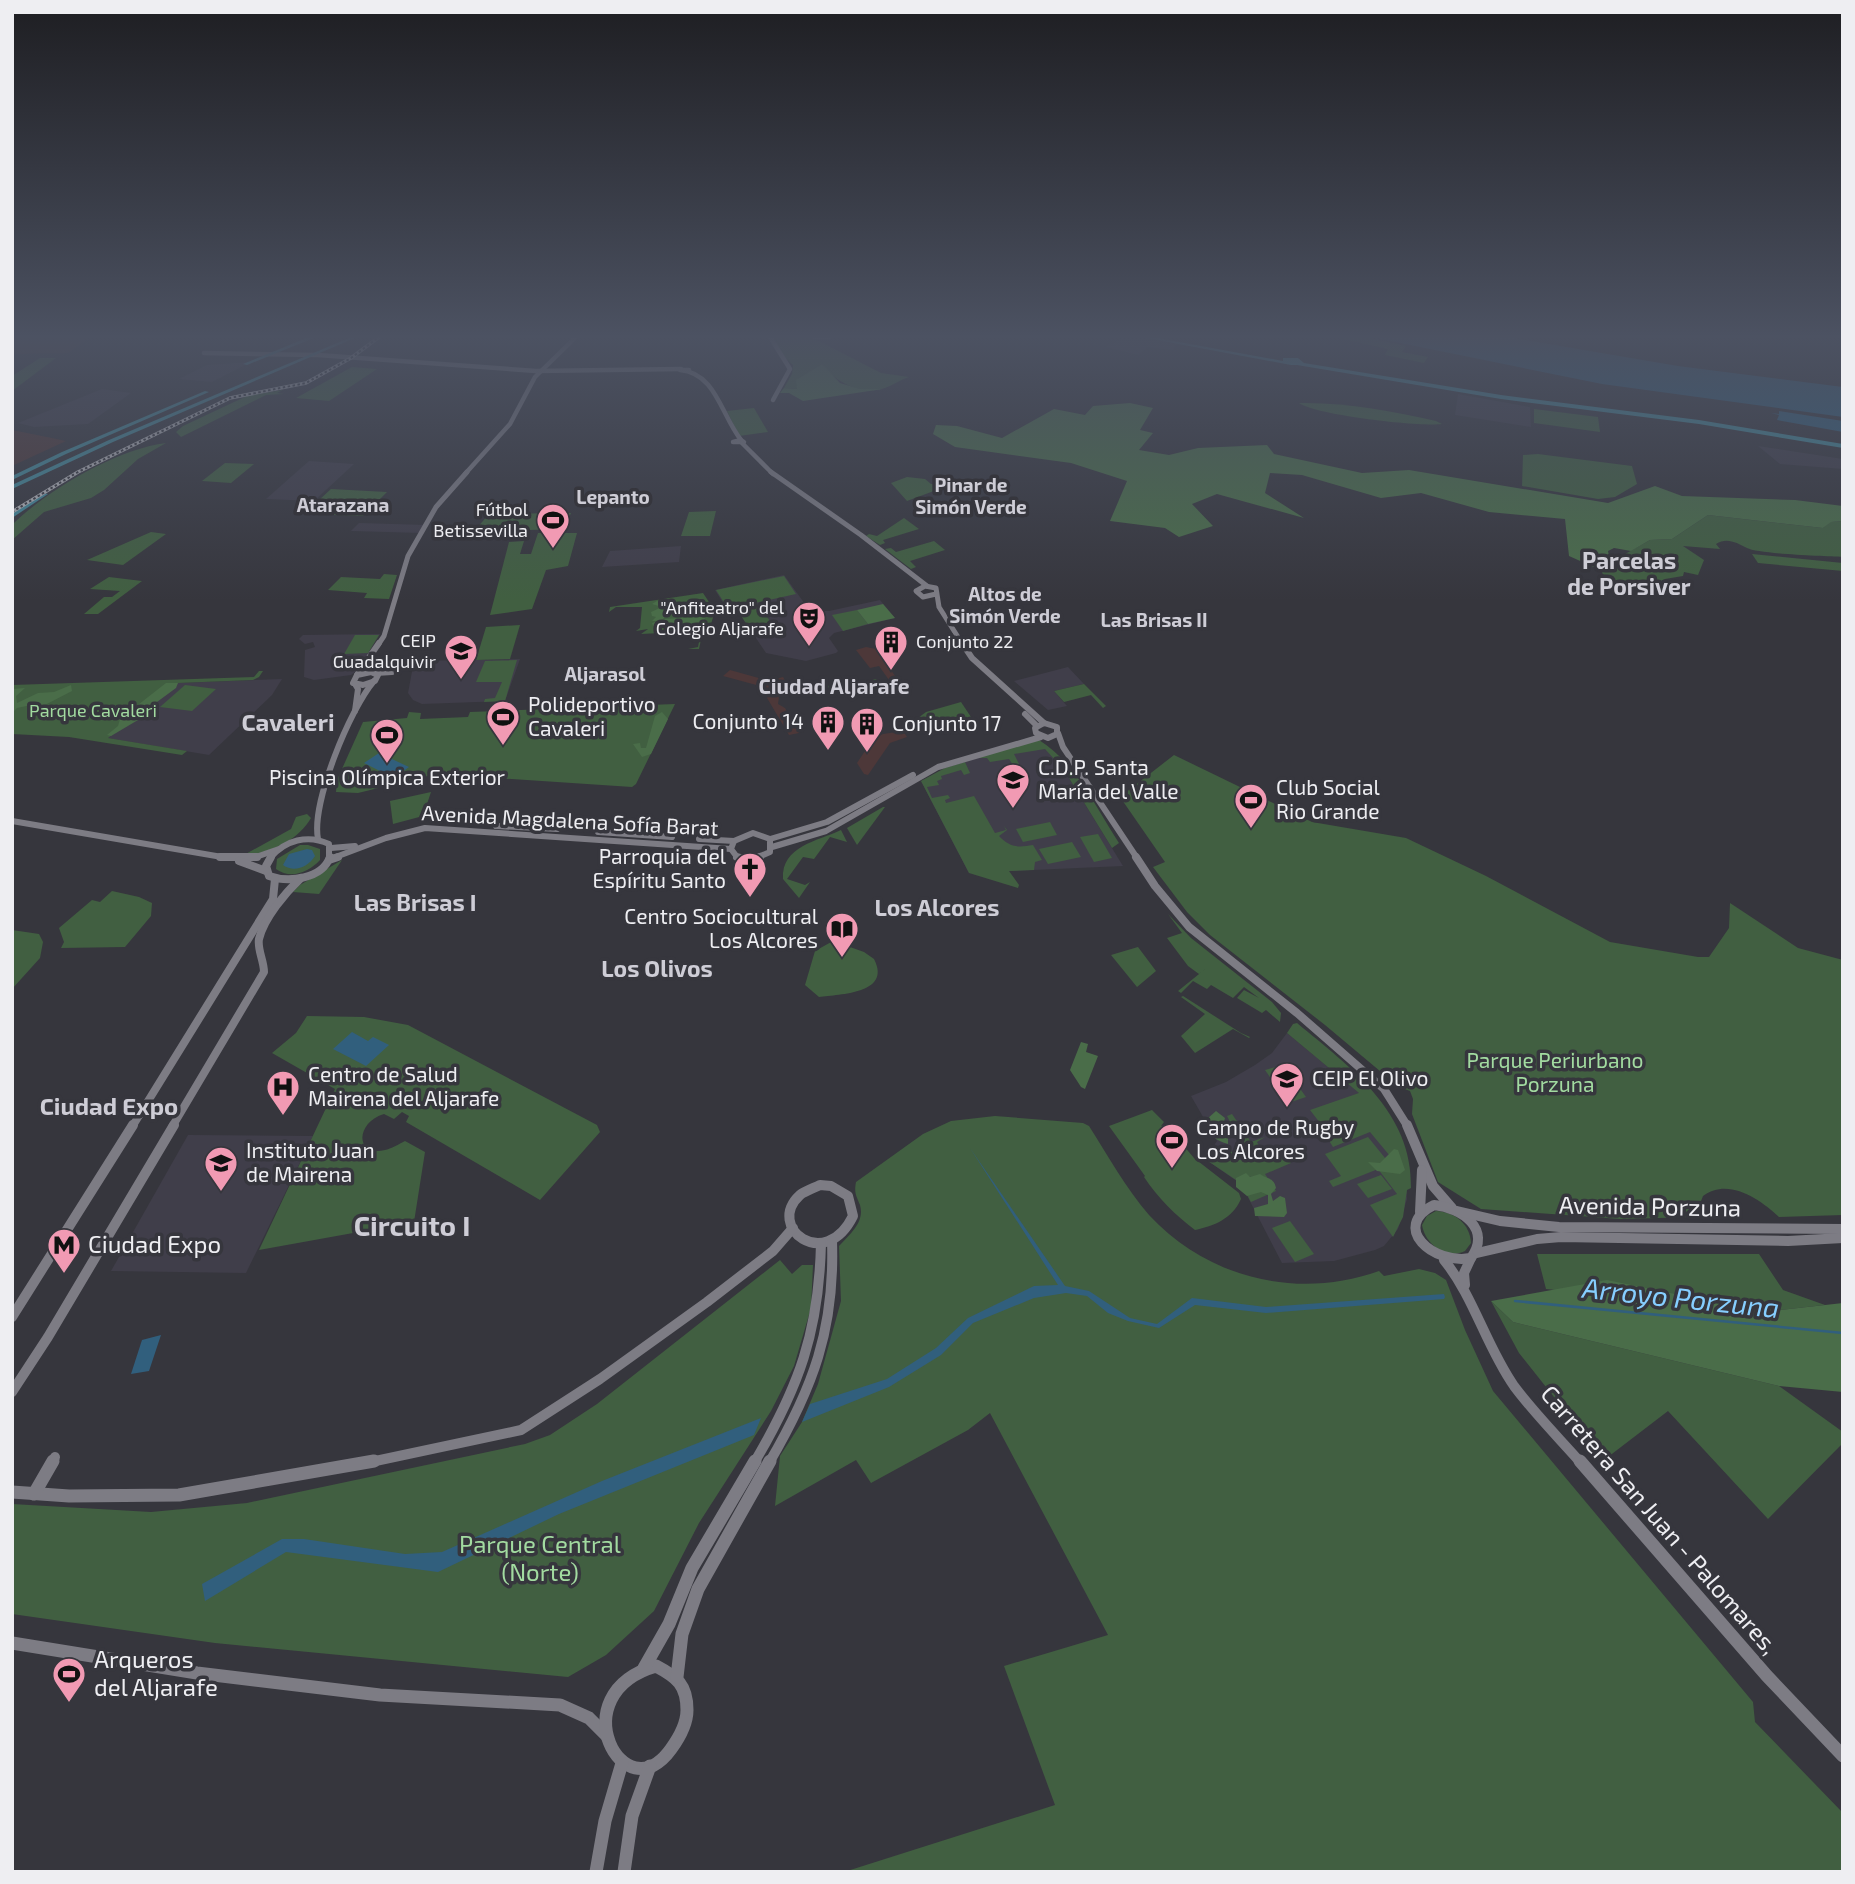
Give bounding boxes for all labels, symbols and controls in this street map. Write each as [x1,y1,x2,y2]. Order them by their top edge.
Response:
district label: Pinar de Simón Verde [915,473,1027,518]
district label: Lepanto [576,485,650,508]
district label: Atarazana [297,493,389,516]
place label: Fútbol Betissevilla [433,498,529,541]
sports icon: Fútbol Betissevilla [534,501,572,550]
district label: Parcelas de Porsiver [1567,546,1691,600]
district label: Altos de Simón Verde [949,582,1061,627]
place label: "Anfiteatro" del Colegio Aljarafe [656,596,785,639]
theatre icon: "Anfiteatro" del Colegio Aljarafe [790,599,828,648]
district label: Las Brisas II [1101,608,1207,631]
building icon: Conjunto 22 [872,623,910,672]
place label: CEIP Guadalquivir [333,629,436,672]
place label: Conjunto 22 [916,630,1014,652]
school or university icon: CEIP Guadalquivir [442,632,480,681]
district label: Aljarasol [564,662,646,685]
district label: Ciudad Aljarafe [758,673,910,698]
place label: Polideportivo Cavaleri [528,691,656,740]
sports icon: Polideportivo Cavaleri [484,698,522,747]
park label: Parque Cavaleri [29,699,157,721]
building icon: Conjunto 14 [809,703,847,752]
building icon: Conjunto 17 [848,705,886,754]
district label: Cavaleri [241,707,335,736]
place label: Conjunto 14 [693,708,804,734]
place label: Conjunto 17 [892,710,1001,736]
sports icon: Piscina Olímpica Exterior [368,716,406,765]
place label: C.D.P. Santa María del Valle [1038,754,1179,803]
school or university icon: C.D.P. Santa María del Valle [994,761,1032,810]
place label: Piscina Olímpica Exterior [269,764,506,789]
place label: Club Social Rio Grande [1276,774,1381,823]
sports icon: Club Social Rio Grande [1232,781,1270,830]
street label: Avenida Magdalena Sofía Barat [421,799,719,840]
place label: Parroquia del Espíritu Santo [592,843,727,892]
church icon: Parroquia del Espíritu Santo [731,850,769,899]
district label: Las Brisas I [354,888,476,916]
district label: Los Alcores [874,893,1000,921]
place label: Centro Sociocultural Los Alcores [624,903,819,952]
library icon: Centro Sociocultural Los Alcores [823,910,861,959]
district label: Los Olivos [601,954,713,982]
park label: Parque Periurbano Porzuna [1466,1047,1644,1096]
school or university icon: CEIP El Olivo [1268,1060,1306,1109]
place label: Centro de Salud Mairena del Aljarafe [308,1061,499,1111]
place label: CEIP El Olivo [1312,1065,1429,1090]
hospital icon: Centro de Salud Mairena del Aljarafe [264,1068,302,1117]
district label: Ciudad Expo [40,1091,178,1120]
place label: Campo de Rugby Los Alcores [1196,1114,1354,1163]
sports icon: Campo de Rugby Los Alcores [1153,1121,1191,1170]
place label: Instituto Juan de Mairena [246,1137,375,1186]
school or university icon: Instituto Juan de Mairena [202,1144,240,1193]
street label: Avenida Porzuna [1559,1189,1741,1222]
district label: Circuito I [354,1208,470,1242]
metro station icon: Ciudad Expo [45,1226,83,1275]
place label: Ciudad Expo [88,1229,221,1258]
water label: Arroyo Porzuna [1580,1270,1781,1324]
street label: Carretera San Juan - Palomares, [1535,1379,1785,1659]
park label: Parque Central (Norte) [459,1529,621,1586]
place label: Arqueros del Aljarafe [94,1644,218,1701]
sports icon: Arqueros del Aljarafe [50,1655,88,1704]

